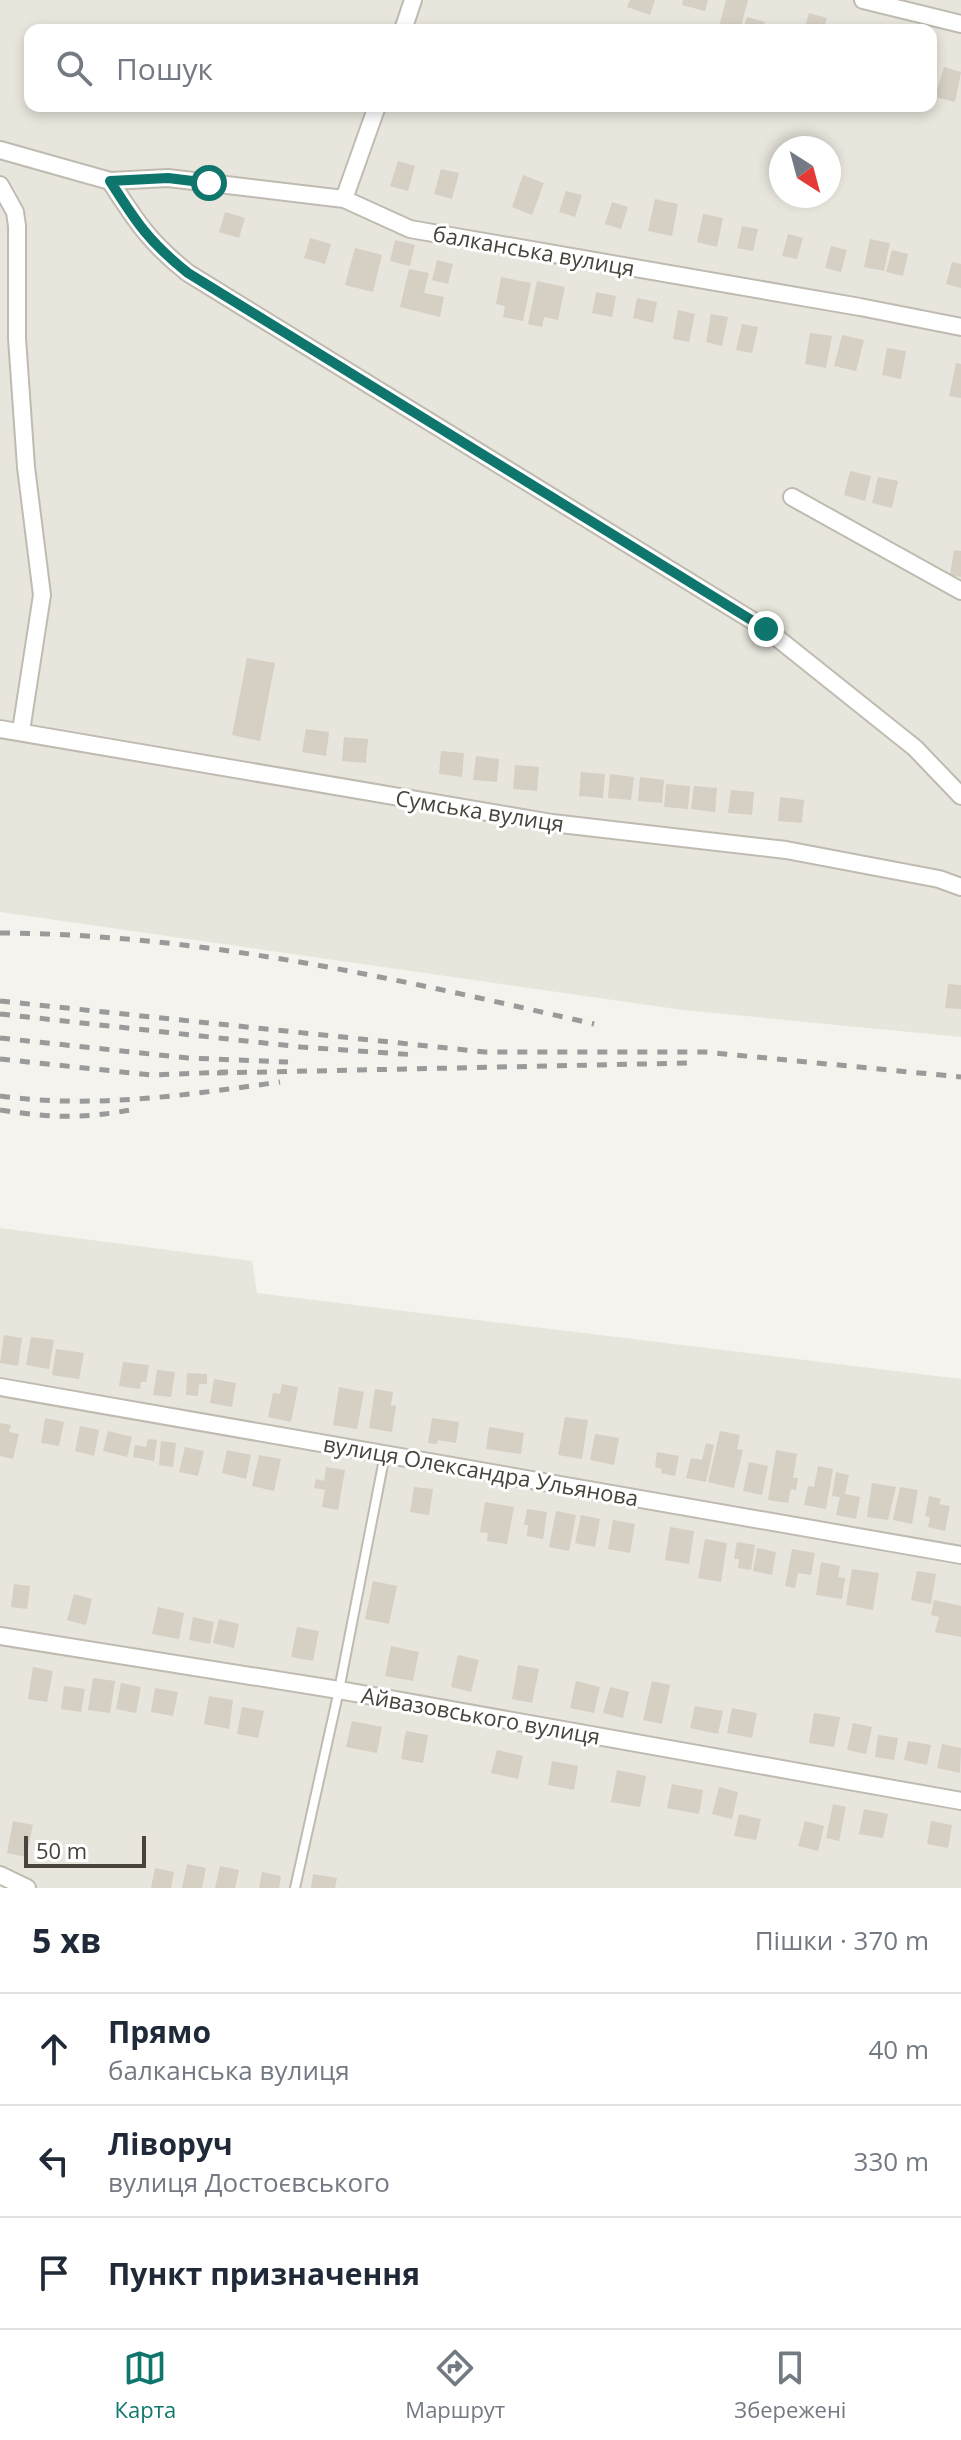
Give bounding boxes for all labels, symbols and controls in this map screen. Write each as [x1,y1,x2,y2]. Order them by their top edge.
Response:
search box [24,24,937,112]
icon: search [52,46,96,90]
text: Пошук [116,48,213,89]
north arrow [769,136,841,208]
route start [191,165,227,201]
street label: балканська вулиця [431,217,637,283]
route end [748,611,784,647]
street label: Сумська вулиця [394,782,566,838]
street label: вулиця Олександра Ульянова [321,1427,641,1513]
street label: Айвазовського вулиця [359,1679,603,1751]
scale bar [24,1832,146,1868]
text: 50 m [36,1835,87,1865]
text: 5 хв [32,1917,101,1963]
text: Пішки · 370 m [755,1922,929,1958]
text: Прямо [108,2011,211,2052]
icon: ahead [32,2027,76,2071]
text: 40 m [868,2031,929,2067]
text: балканська вулиця [108,2052,350,2088]
text: Ліворуч [108,2123,233,2164]
icon: left [32,2139,76,2183]
text: 330 m [854,2143,929,2179]
text: вулиця Достоєвського [108,2164,390,2200]
icon: arrive [32,2251,76,2295]
text: Пункт призначення [108,2253,420,2294]
tab: Карта [115,2346,176,2424]
tab: Маршрут [405,2346,505,2424]
tab: Збережені [734,2346,846,2424]

